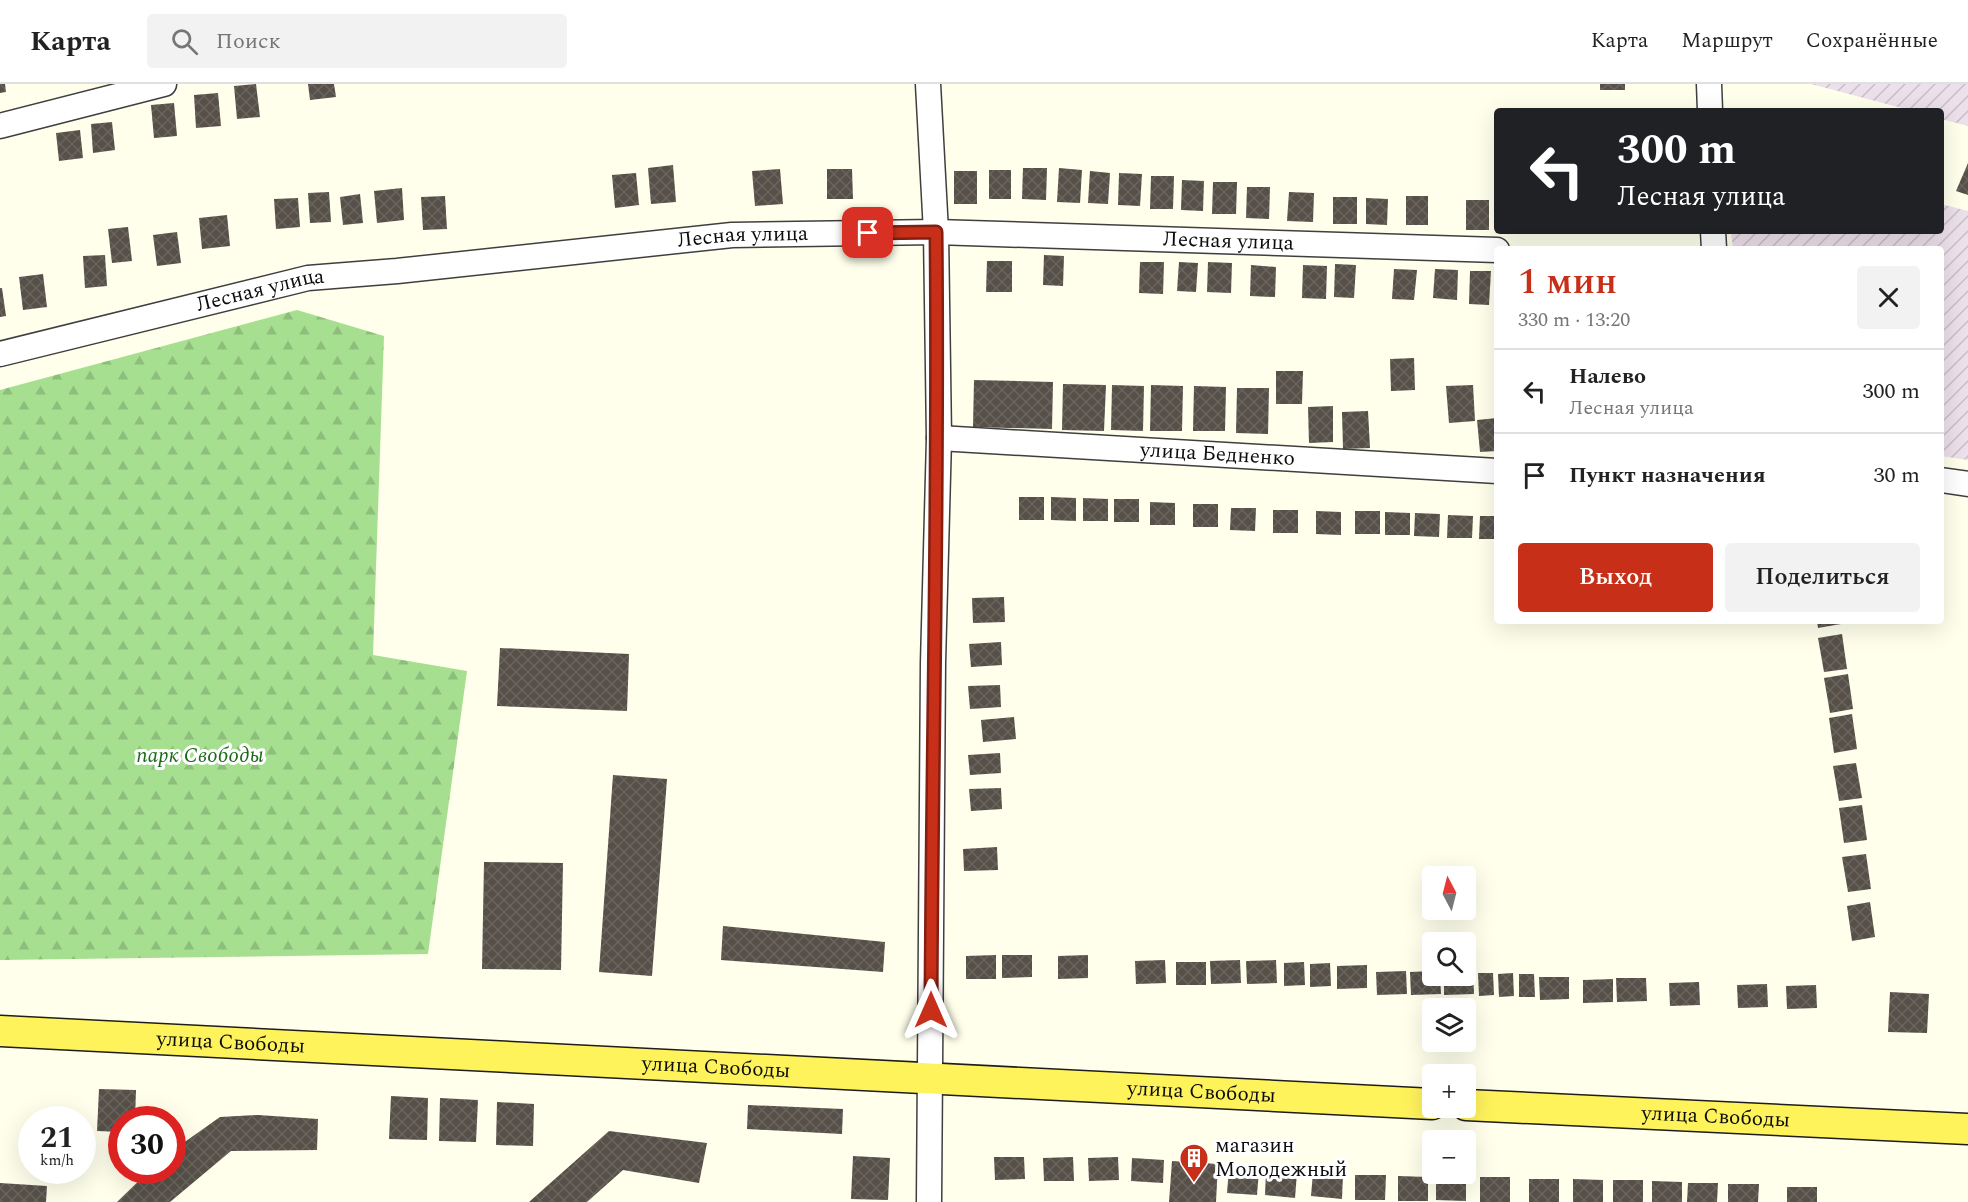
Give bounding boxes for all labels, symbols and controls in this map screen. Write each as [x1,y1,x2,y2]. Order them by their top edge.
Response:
search box [147,14,567,68]
text: Карта [30,20,111,63]
icon: search [168,25,201,58]
text: Поиск [216,25,281,58]
text: Карта [1591,25,1648,57]
text: Маршрут [1681,25,1773,57]
text: Сохранённые [1806,25,1938,57]
text: 300 m [1617,119,1736,182]
icon: left [1518,132,1596,210]
text: Лесная улица [1617,176,1786,218]
pin [842,207,893,258]
icon: arrive [851,216,884,249]
street label: Лесная улица [676,218,809,257]
street label: Лесная улица [1162,223,1295,259]
text: 1 мин [1518,255,1617,310]
street label: Лесная улица [193,261,326,321]
button: close [1857,266,1920,329]
text: 330 m · 13:20 [1518,305,1630,335]
text: Налево [1569,360,1646,393]
icon: left [1518,375,1551,408]
text: 300 m [1863,375,1920,408]
text: Лесная улица [1569,393,1694,423]
street label: улица Бедненко [1138,434,1296,475]
icon: arrive [1518,459,1551,492]
text: Пункт назначения [1569,459,1766,492]
text: 30 m [1874,459,1920,492]
button: Выход [1518,543,1713,612]
button: Поделиться [1725,543,1920,612]
park label: парк Свободы [136,740,264,772]
north arrow [1422,866,1476,920]
map controls [1422,866,1476,1184]
button: search [1422,932,1476,986]
position arrow [899,978,963,1042]
button: layers [1422,998,1476,1052]
street label: улица Свободы [155,1023,306,1063]
street label: улица Свободы [640,1048,791,1087]
button: + [1422,1064,1476,1118]
street label: улица Свободы [1125,1072,1277,1112]
street label: улица Свободы [1640,1097,1791,1136]
speed limit sign: 30 [108,1106,186,1184]
text: 21 [40,1115,74,1161]
place label: магазин Молодежный [1215,1130,1347,1186]
button: − [1422,1130,1476,1184]
building icon: магазин Молодежный [1178,1142,1210,1184]
text: km/h [40,1149,74,1172]

